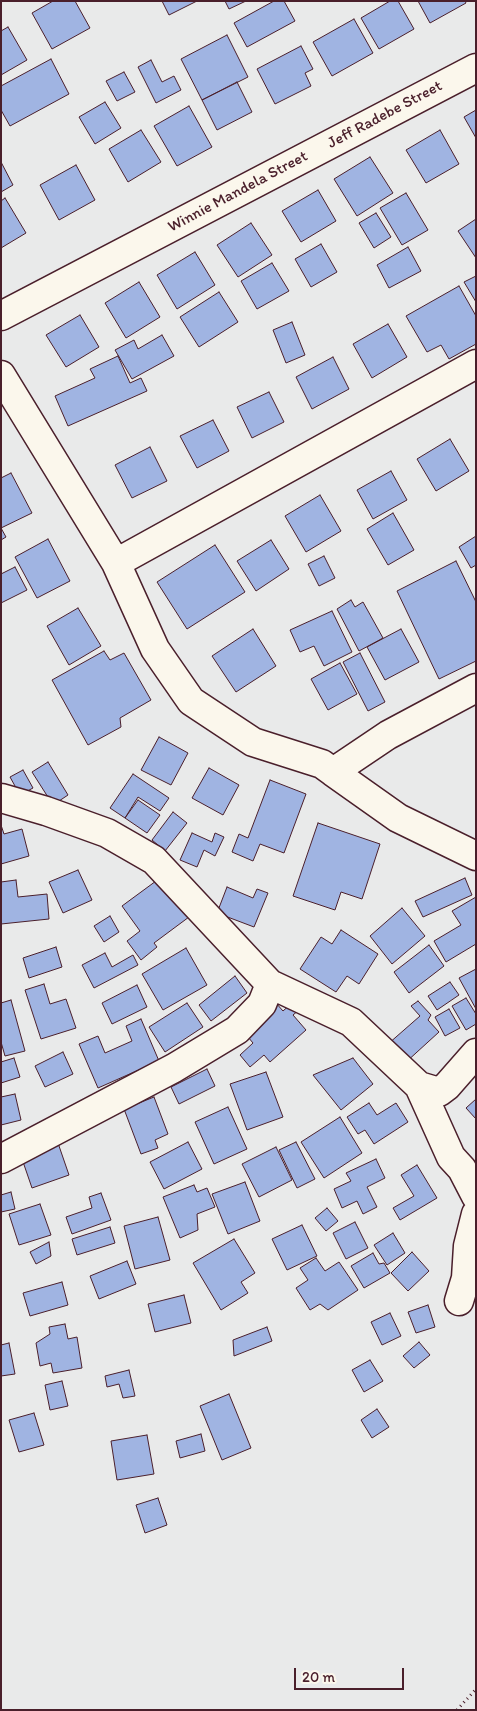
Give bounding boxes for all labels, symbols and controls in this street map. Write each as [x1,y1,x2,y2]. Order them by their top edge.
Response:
street label: Jeff Radebe Street [324,77,446,153]
street label: Winnie Mandela Street [165,147,311,237]
scale bar [297,1658,407,1690]
text: 20 m [302,1668,335,1686]

